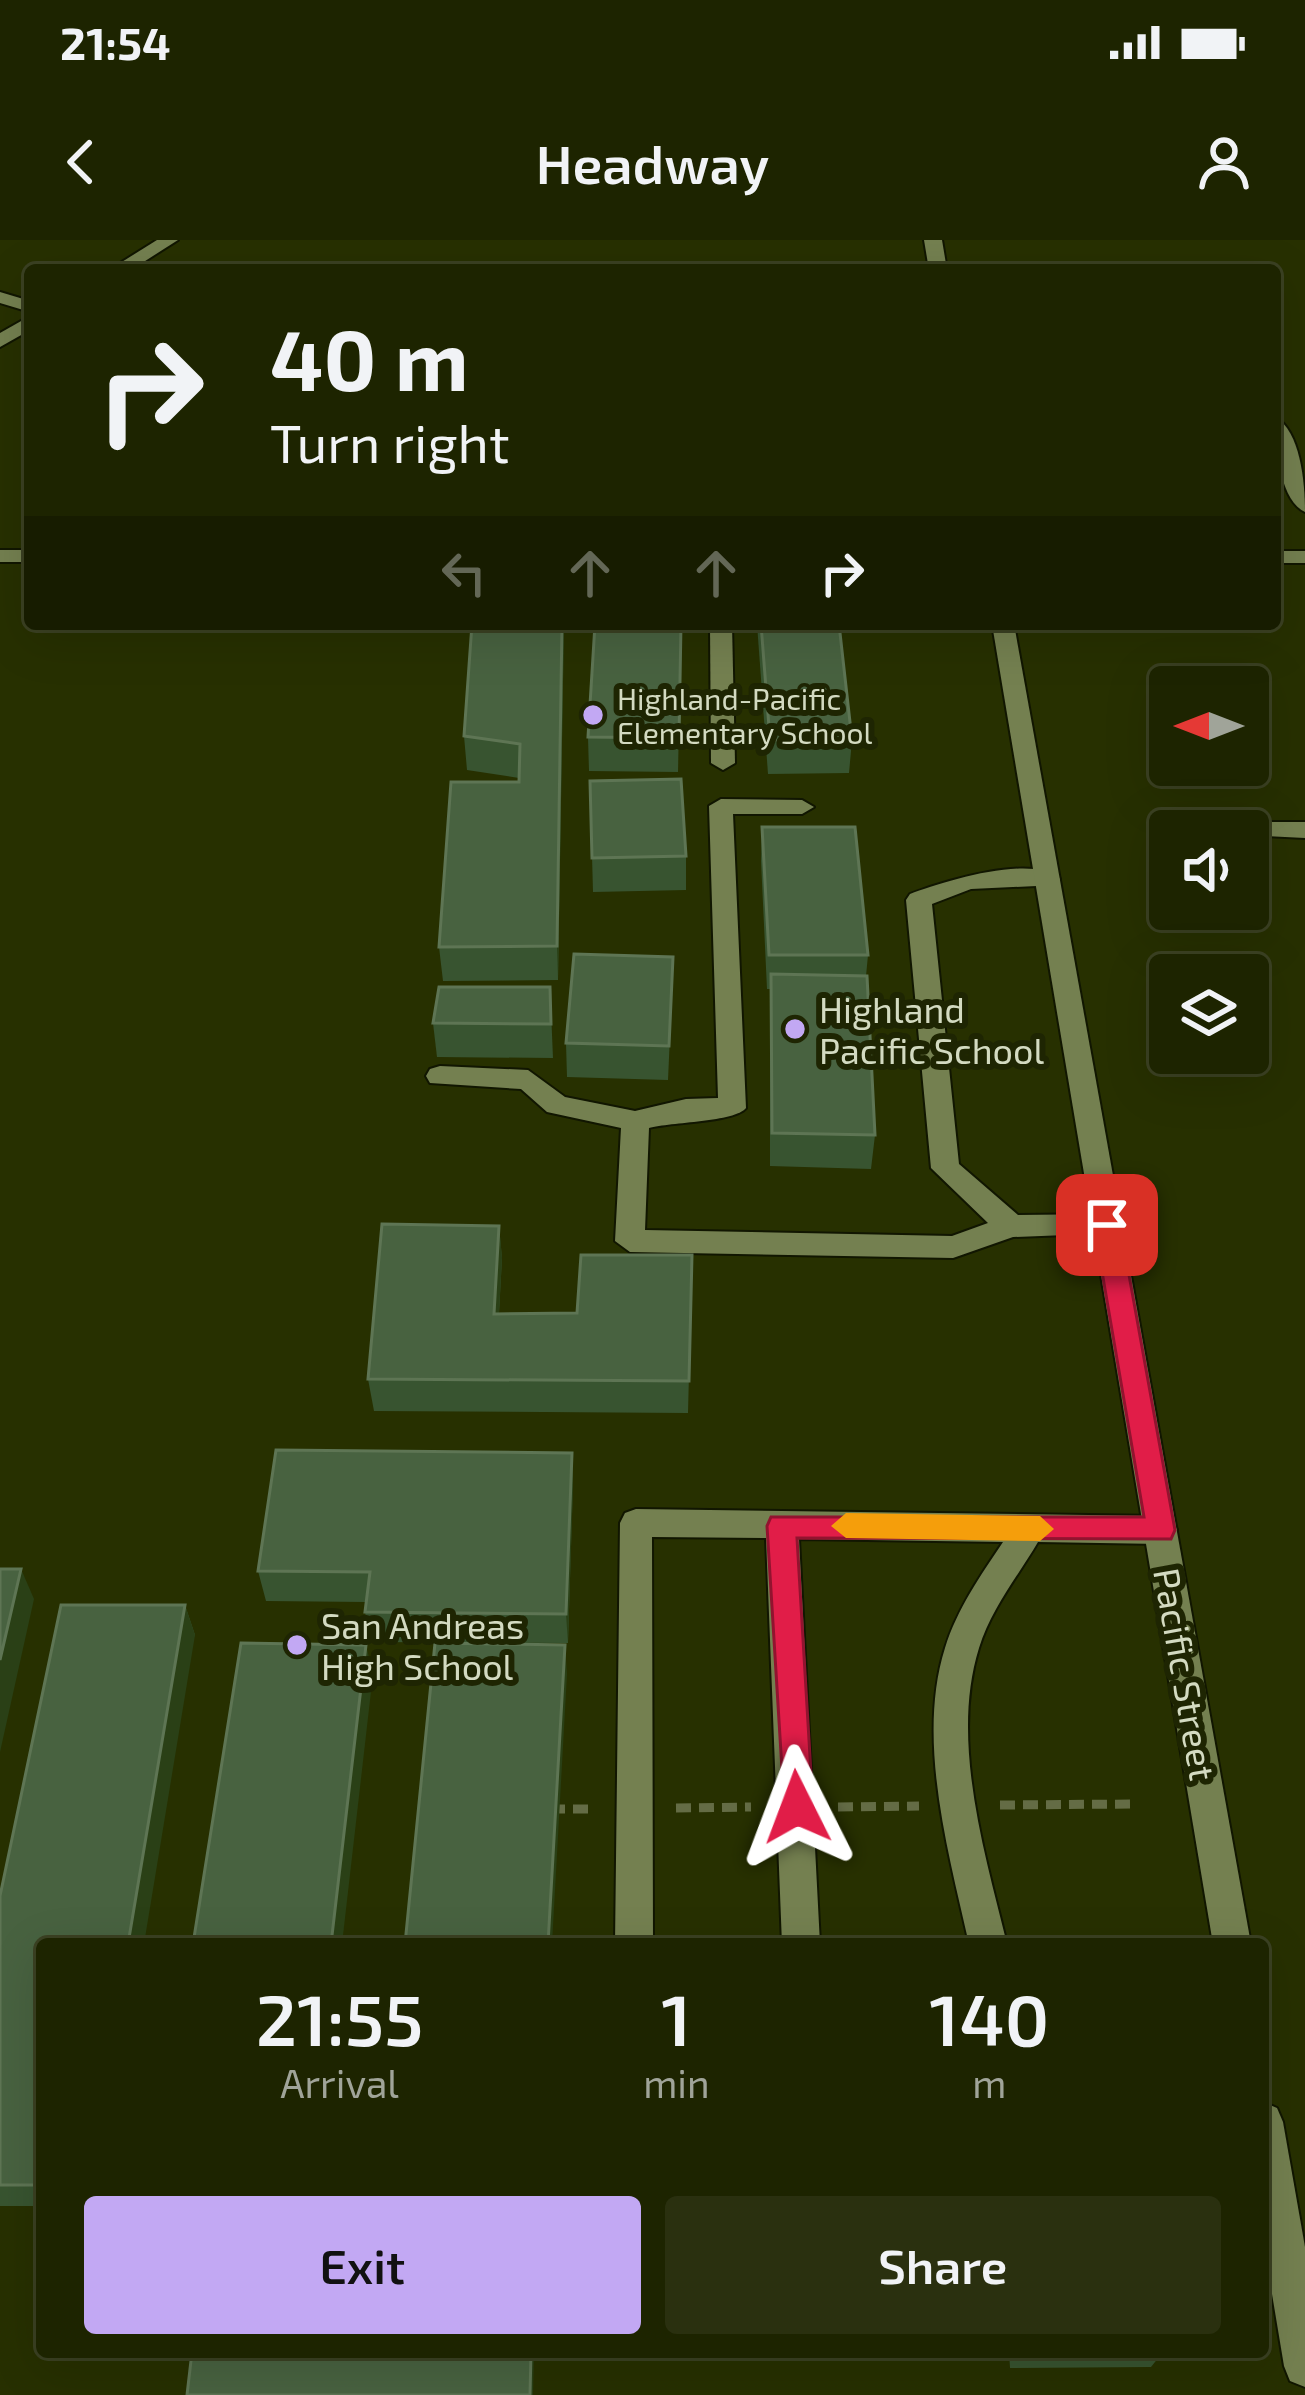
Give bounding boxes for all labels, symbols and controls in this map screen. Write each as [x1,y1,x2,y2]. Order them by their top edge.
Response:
text: 21:54 [60,15,171,69]
icon: back [48,129,114,195]
icon: person [1191,129,1257,195]
text: Headway [536,130,769,195]
text: 40 m [270,307,469,408]
icon: right [72,312,228,468]
text: Turn right [270,409,510,474]
icon: left [431,540,497,606]
icon: ahead [557,540,623,606]
icon: ahead [683,540,749,606]
icon: right [809,540,875,606]
north arrow [1149,666,1269,786]
map controls [1149,666,1269,1074]
place label: Highland-Pacific Elementary School [617,680,872,750]
marker: Highland-Pacific Elementary School [580,702,606,728]
button: sound [1149,810,1269,930]
button: layers [1149,954,1269,1074]
place label: Highland Pacific School [819,987,1044,1071]
marker: Highland Pacific School [782,1016,808,1042]
pin [1056,1174,1158,1276]
icon: arrive [1074,1192,1140,1258]
street label: Pacific Street [1146,1564,1226,1784]
place label: San Andreas High School [321,1603,524,1687]
marker: San Andreas High School [284,1632,310,1658]
position arrow [734,1744,860,1870]
text: 21:55 [256,1974,423,2060]
text: 1 [661,1974,691,2060]
text: 140 [929,1974,1049,2060]
text: Arrival [280,2059,399,2106]
text: min [643,2059,710,2106]
text: m [972,2059,1006,2106]
button: Exit [84,2196,641,2334]
button: Share [665,2196,1221,2334]

